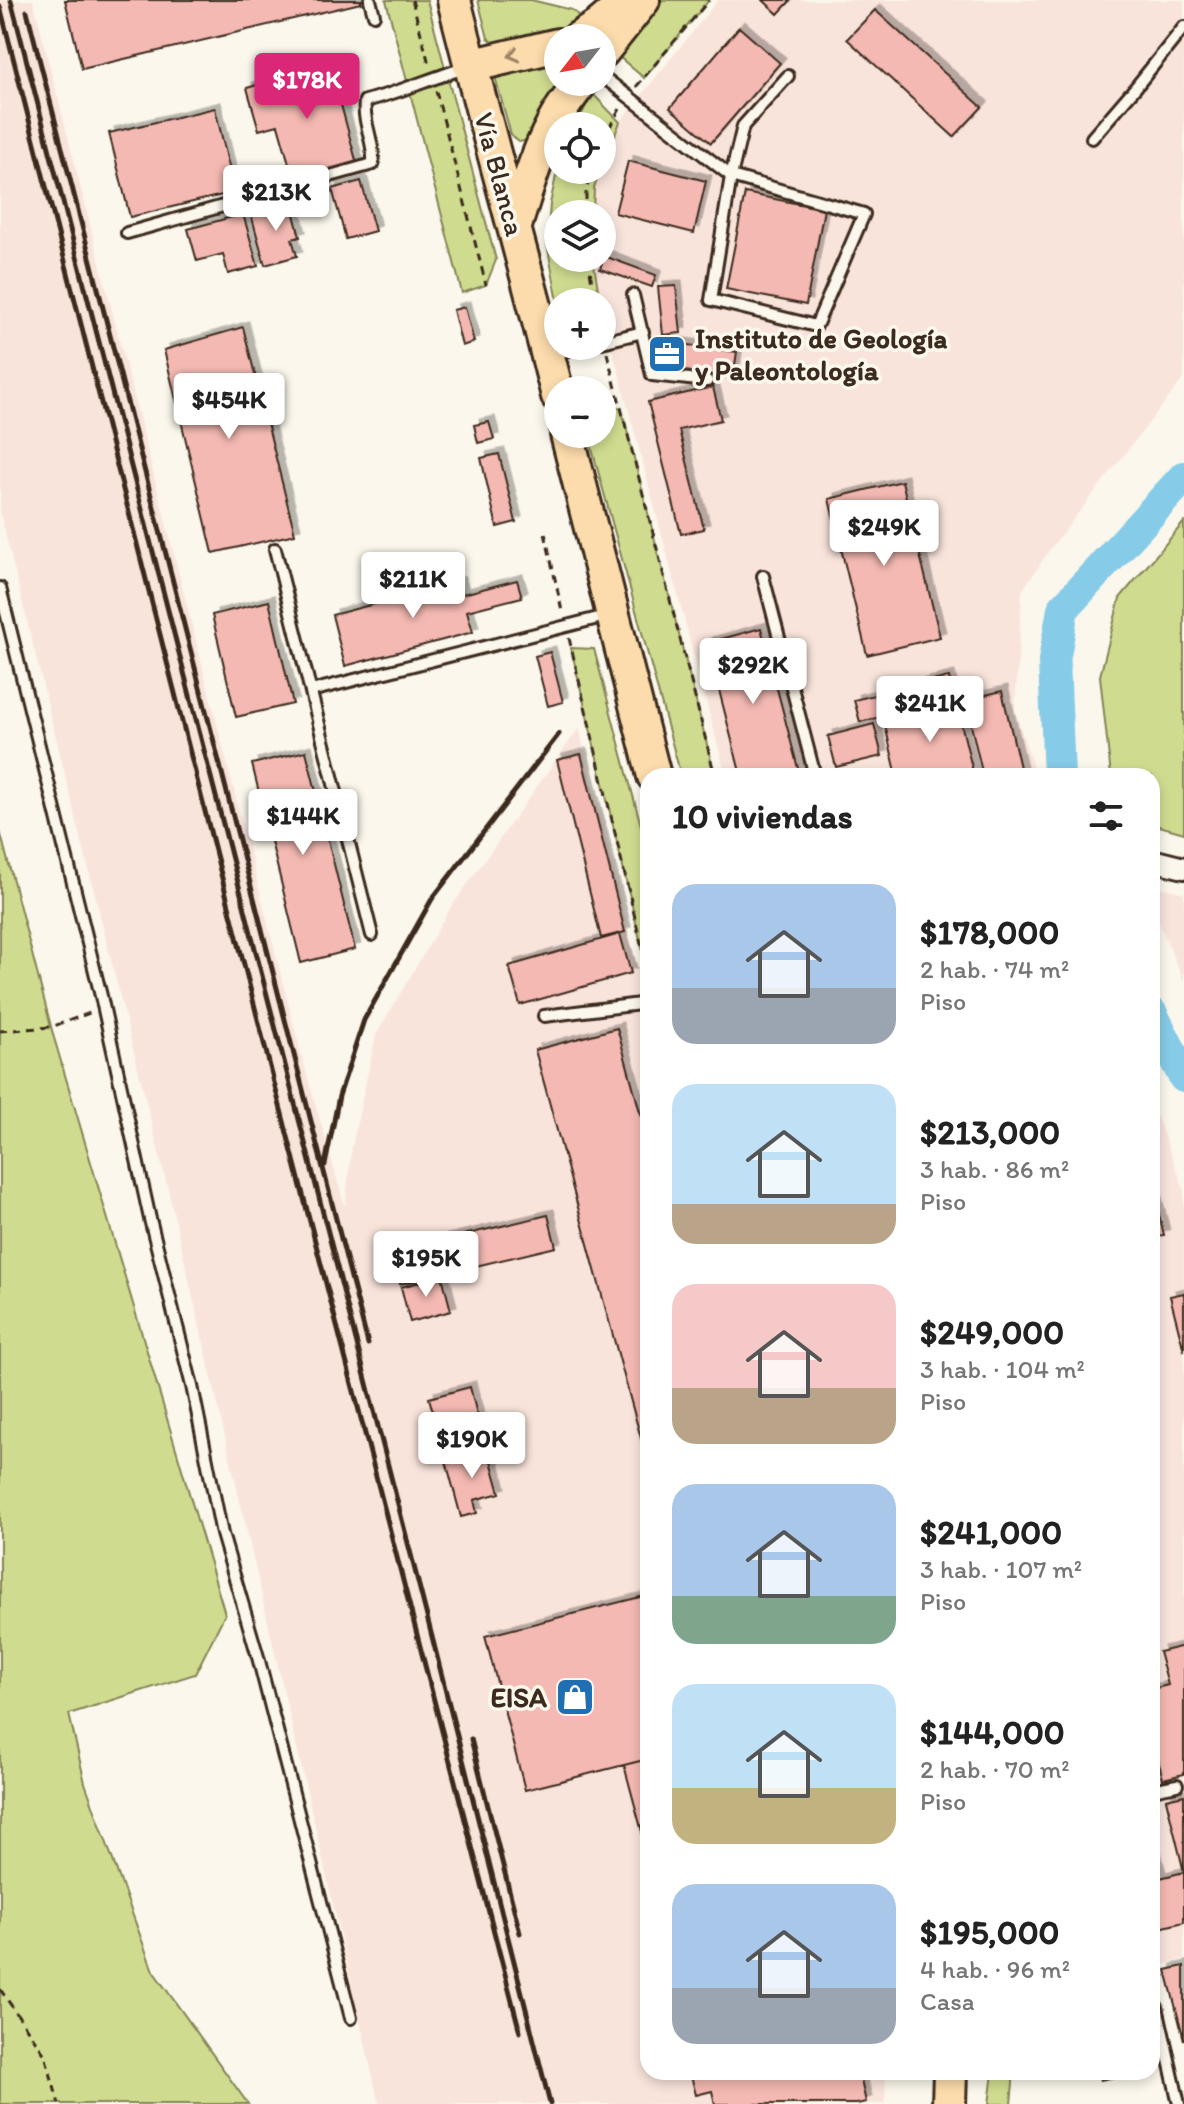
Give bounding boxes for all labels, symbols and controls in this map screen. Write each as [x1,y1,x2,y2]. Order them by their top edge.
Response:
north arrow [544,24,616,96]
map controls [544,24,616,448]
one-way arrow [508,46,521,63]
pin: $178K [251,53,363,121]
text: $178K [272,63,342,95]
street label: Vía Blanca [467,108,533,240]
button: locate [544,112,616,184]
pin: $213K [220,165,332,233]
text: $213K [241,175,311,207]
button: layers [544,200,616,272]
button: + [544,288,616,360]
place label: Instituto de Geología y Paleontología [695,321,948,387]
office icon: Instituto de Geología y Paleontología [646,333,688,375]
pin: $454K [173,373,285,441]
button: − [544,376,616,448]
text: $454K [192,383,266,415]
pin: $249K [828,500,940,568]
text: $249K [848,510,920,542]
pin: $211K [357,552,469,620]
text: $211K [379,562,447,594]
pin: $292K [697,638,809,706]
text: $292K [718,648,788,680]
pin: $241K [874,676,986,744]
text: $241K [894,686,966,718]
pin: $144K [247,789,359,857]
icon: filters [1084,794,1128,838]
text: 10 viviendas [672,796,853,837]
text: $144K [266,799,340,831]
text: $178,000 [920,912,1059,953]
icon: home [736,916,832,1012]
text: 2 hab. · 74 m² [920,953,1069,985]
text: Piso [920,985,966,1017]
text: $213,000 [920,1112,1060,1153]
icon: home [736,1116,832,1212]
text: 3 hab. · 86 m² [920,1153,1069,1185]
text: Piso [920,1185,966,1217]
pin: $195K [370,1231,482,1299]
text: $195K [391,1241,461,1273]
text: $249,000 [920,1312,1064,1353]
icon: home [736,1316,832,1412]
text: 3 hab. · 104 m² [920,1353,1085,1385]
text: Piso [920,1385,966,1417]
pin: $190K [416,1412,528,1480]
text: $190K [436,1422,508,1454]
text: $241,000 [920,1512,1062,1553]
icon: home [736,1516,832,1612]
text: 3 hab. · 107 m² [920,1553,1082,1585]
text: Piso [920,1585,966,1617]
shop icon: EISA [554,1676,596,1718]
place label: EISA [491,1680,547,1714]
text: $144,000 [920,1712,1065,1753]
icon: home [736,1716,832,1812]
text: 2 hab. · 70 m² [920,1753,1070,1785]
text: Piso [920,1785,966,1817]
text: $195,000 [920,1912,1060,1953]
icon: home [736,1916,832,2012]
text: 4 hab. · 96 m² [920,1953,1070,1985]
text: Casa [920,1985,975,2017]

